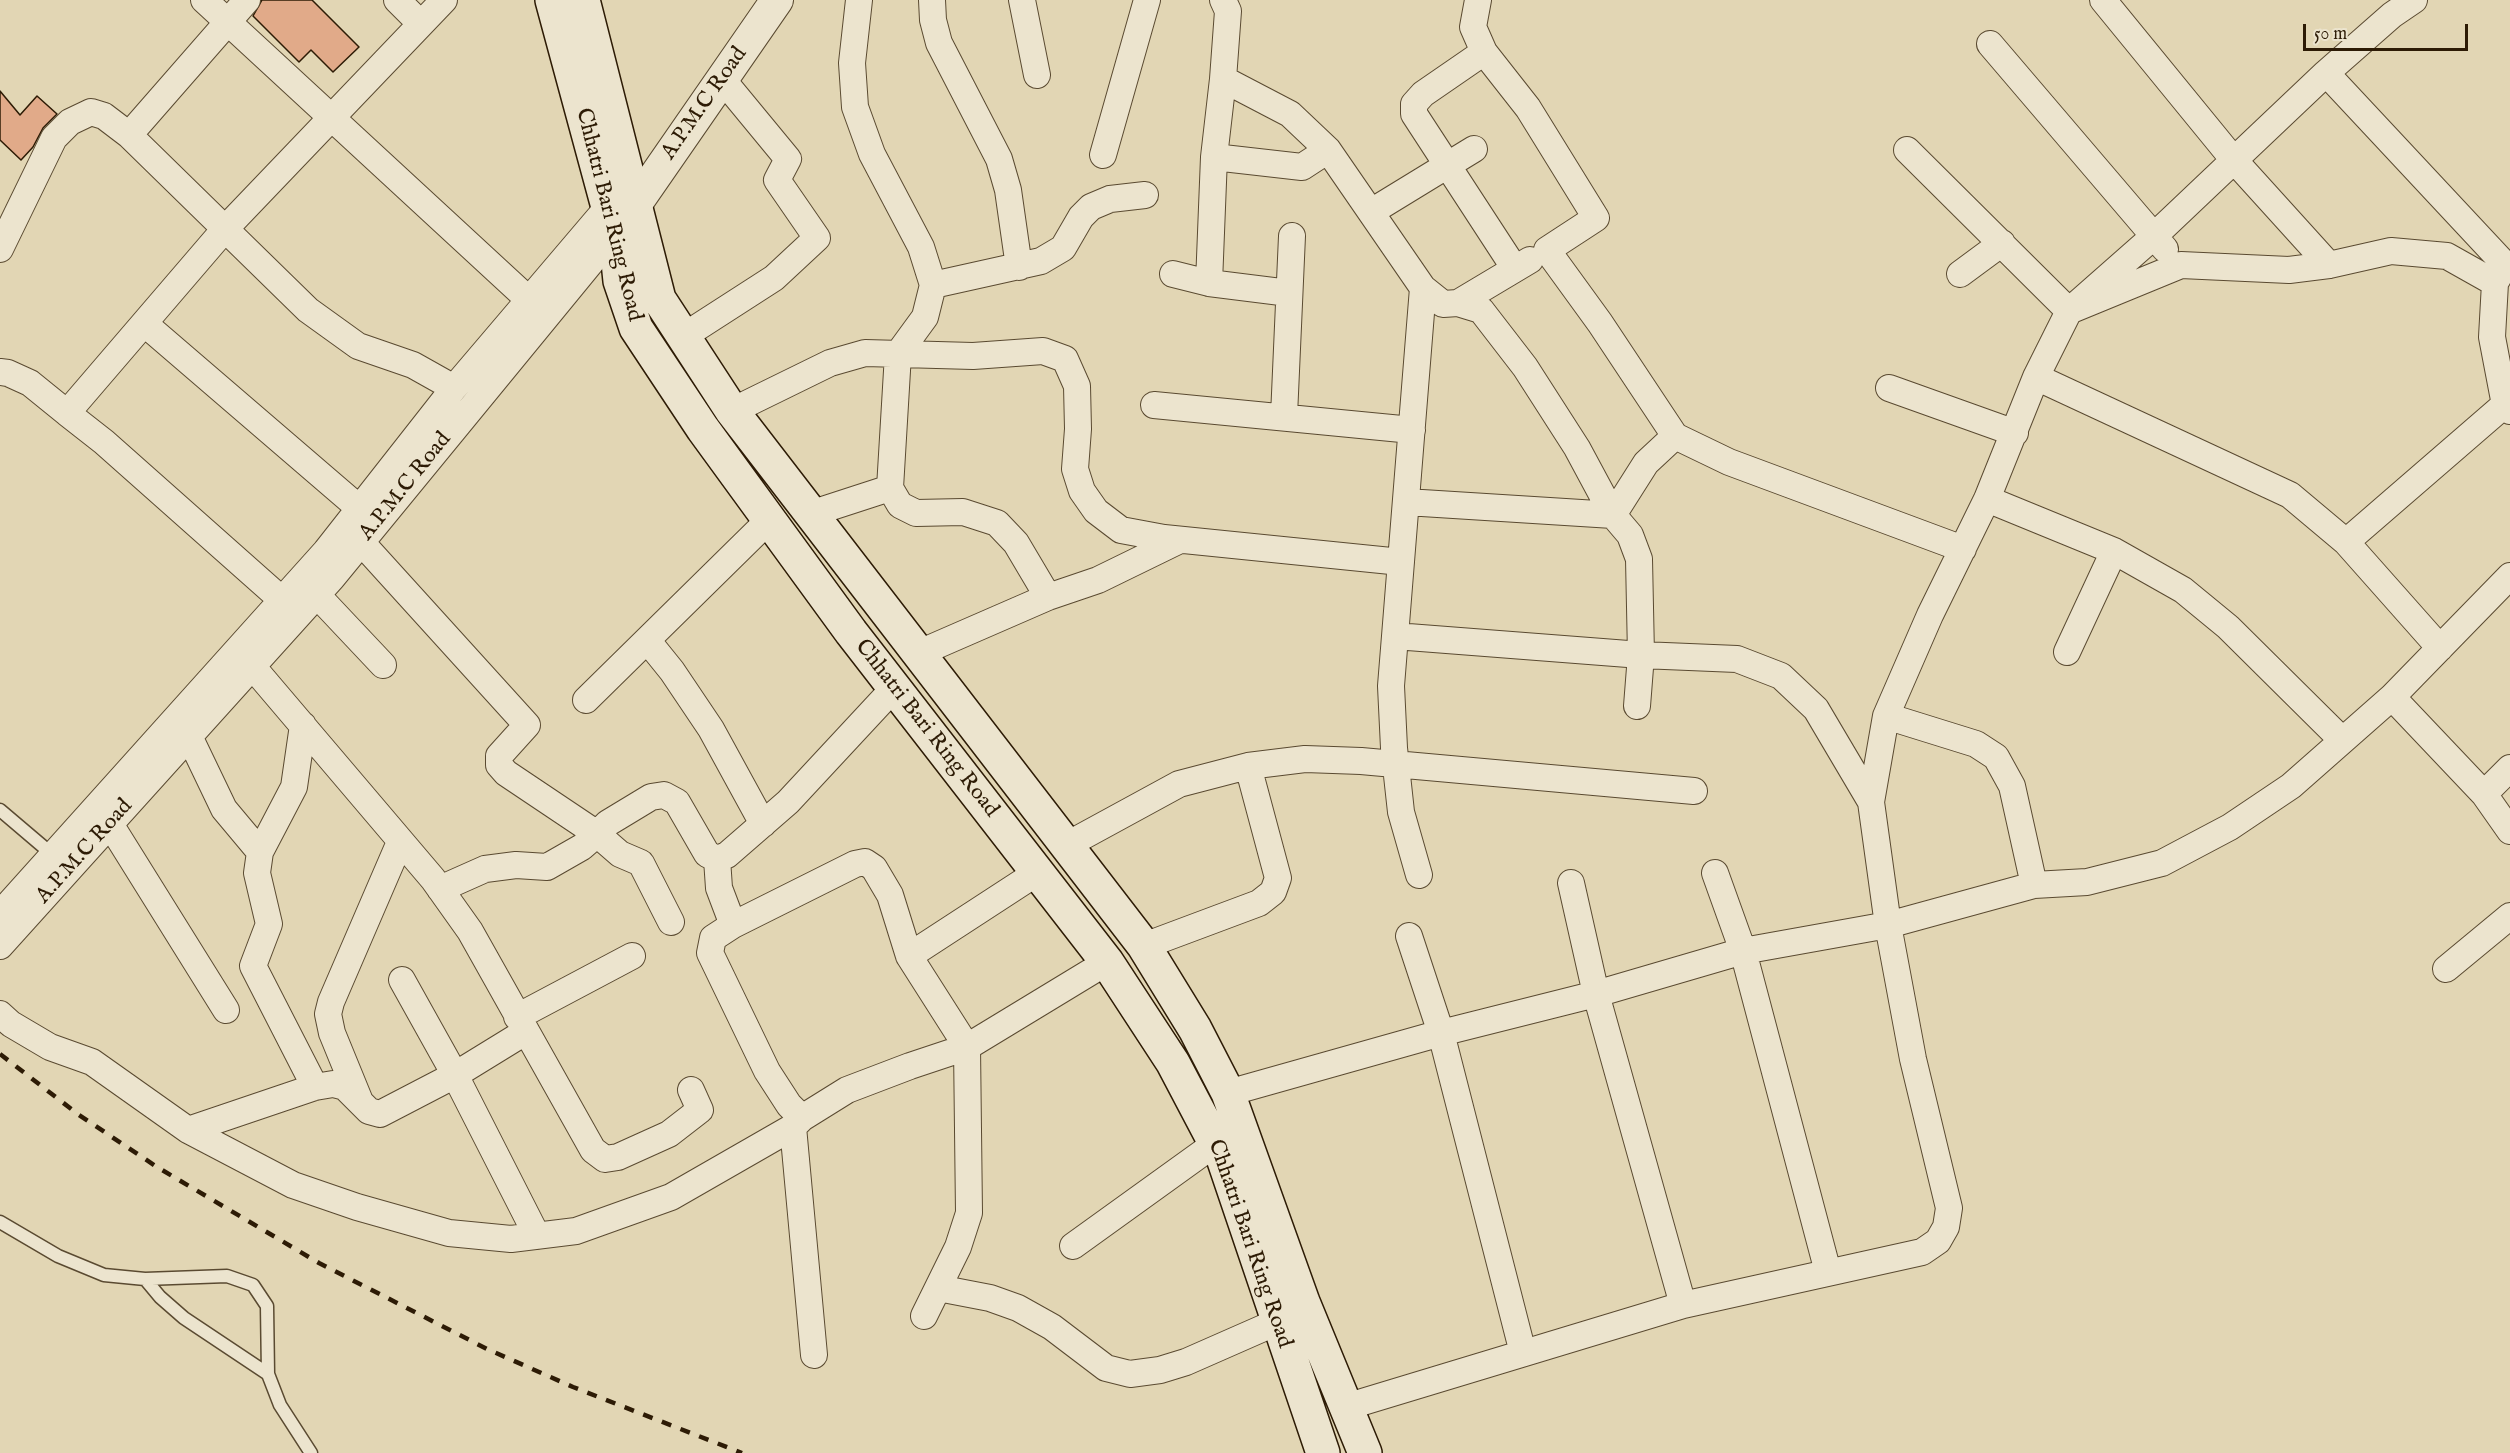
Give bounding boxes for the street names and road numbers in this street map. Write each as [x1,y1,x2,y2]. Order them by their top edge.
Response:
street label: A.P.M.C Road [656,42,754,166]
street label: Chhatri Bari Ring Road [569,106,647,324]
street label: A.P.M.C Road [354,428,458,546]
street label: Chhatri Bari Ring Road [848,635,1004,823]
street label: A.P.M.C Road [31,794,139,910]
street label: Chhatri Bari Ring Road [1201,1136,1297,1352]

